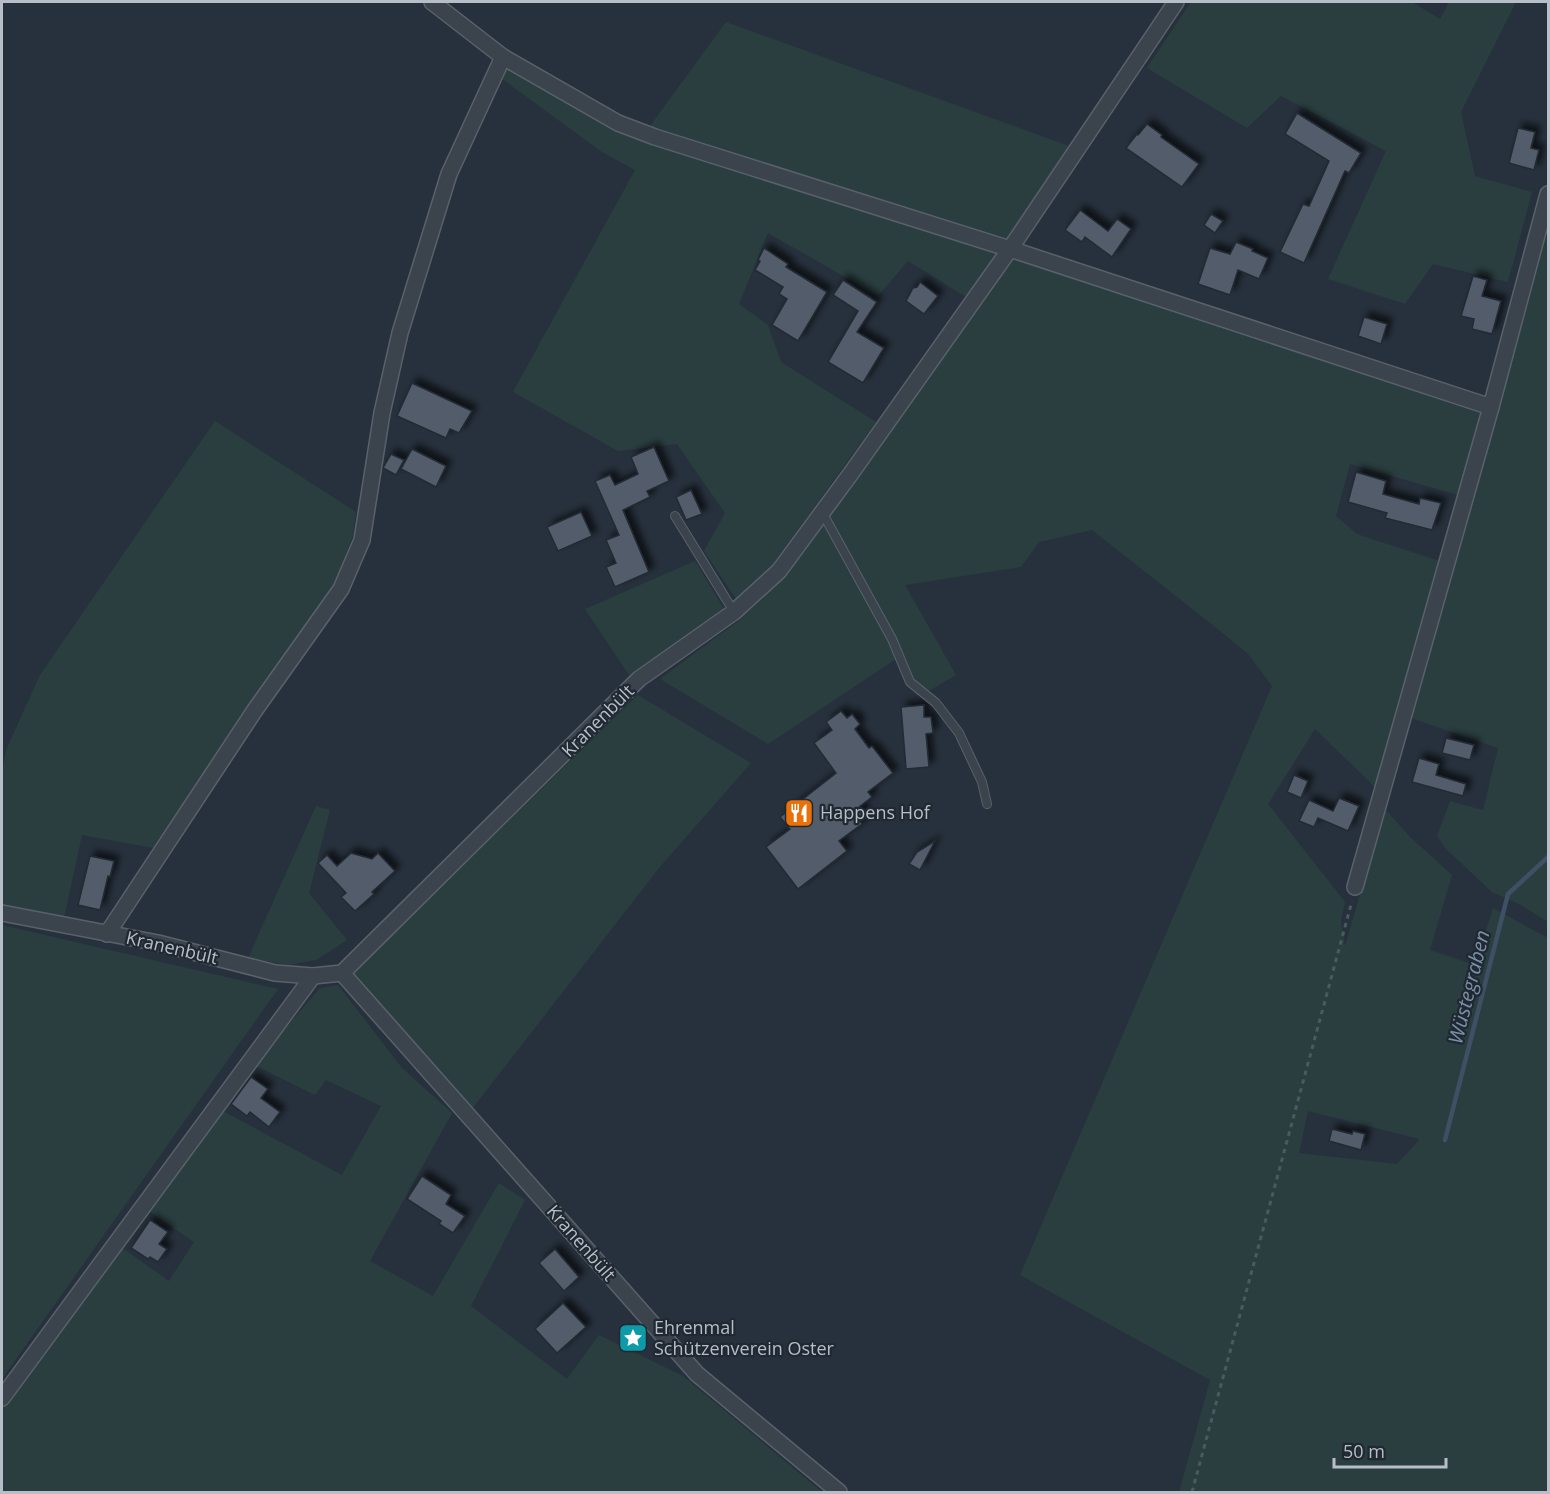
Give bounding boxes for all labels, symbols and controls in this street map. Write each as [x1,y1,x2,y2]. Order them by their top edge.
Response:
street label: Kranenbült [556,679,639,762]
restaurant icon: Happens Hof [783,797,815,829]
place label: Happens Hof [820,800,931,824]
street label: Kranenbült [124,925,221,969]
water label: Wüstegraben [1441,927,1496,1047]
street label: Kranenbült [542,1199,622,1286]
place label: Ehrenmal Schützenverein Oster [654,1315,834,1360]
place icon: Ehrenmal Schützenverein Oster [617,1322,649,1354]
scale bar [1334,1431,1446,1469]
text: 50 m [1343,1439,1385,1463]

